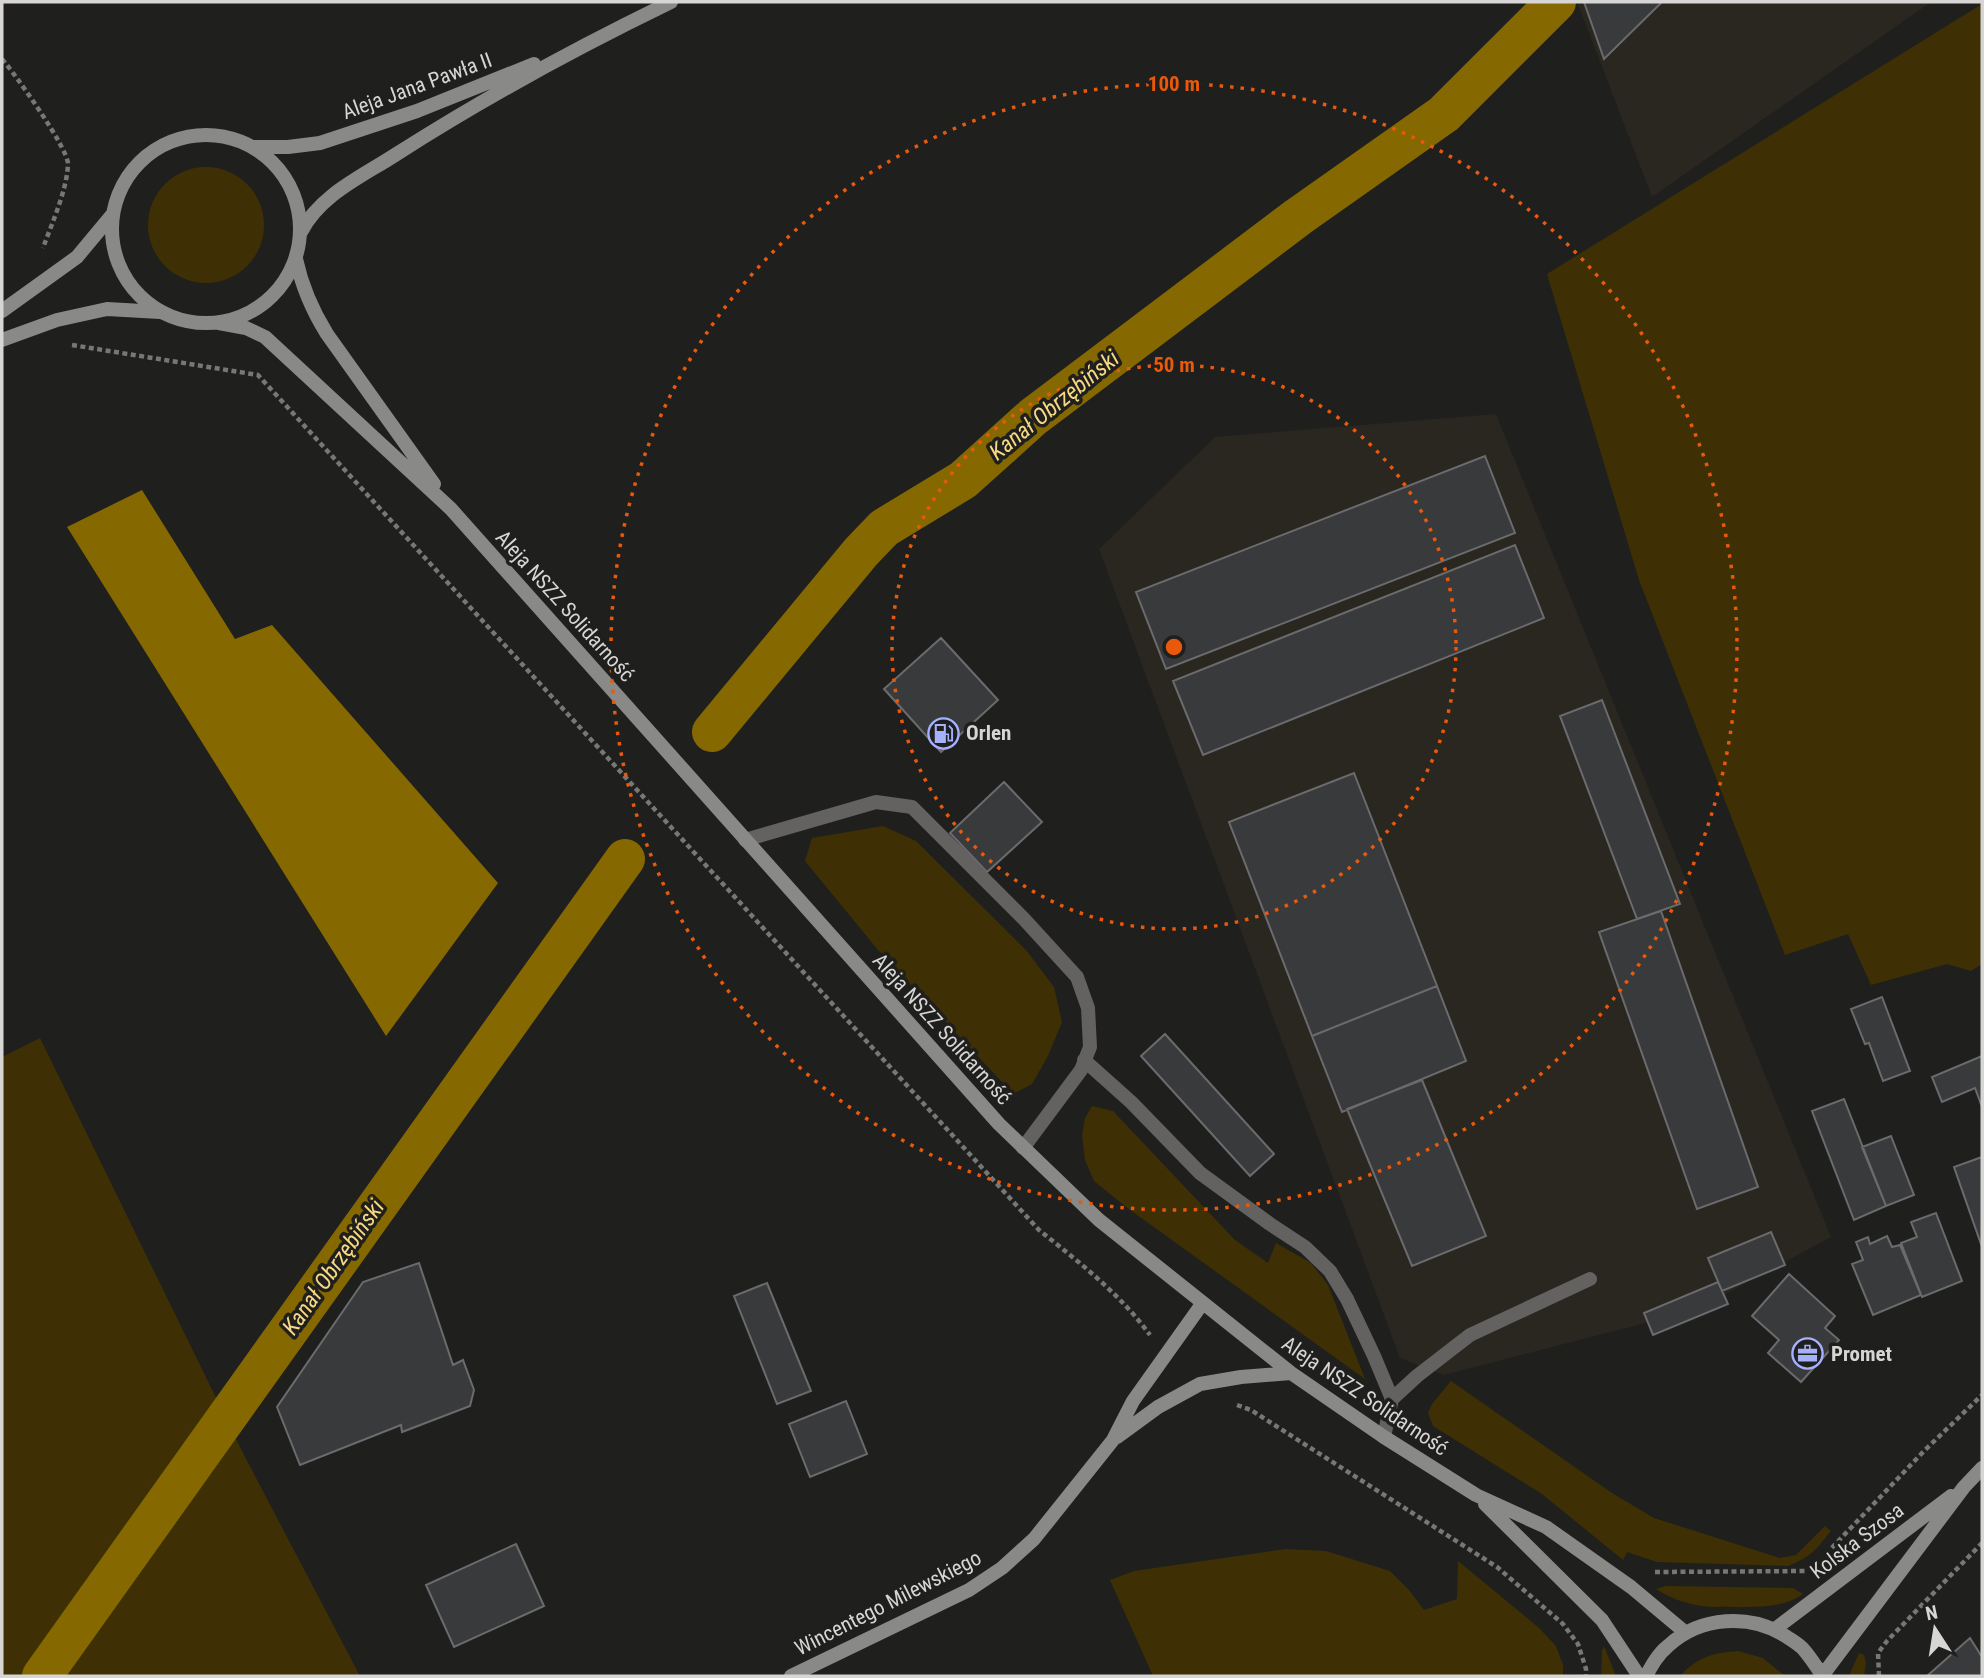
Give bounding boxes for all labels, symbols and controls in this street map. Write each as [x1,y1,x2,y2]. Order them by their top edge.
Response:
street label: Aleja Jana Pawła II [339,48,495,124]
text: 100 m [1148,72,1200,96]
water label: Kanał Obrzębiński [984,344,1125,466]
text: 50 m [1153,353,1195,377]
street label: Aleja NSZZ Solidarność [491,526,639,686]
centre of rings [1162,635,1186,659]
fuel station icon: Orlen [926,716,960,750]
place label: Orlen [966,721,1011,745]
street label: Aleja NSZZ Solidarność [868,949,1016,1109]
water label: Kanał Obrzębiński [277,1194,390,1340]
street label: Aleja NSZZ Solidarność [1277,1332,1453,1460]
office icon: Promet [1791,1337,1825,1371]
place label: Promet [1831,1342,1892,1366]
street label: Kolska Szosa [1806,1498,1908,1584]
street label: Wincentego Milewskiego [791,1546,985,1660]
north arrow [1900,1594,1970,1664]
text: N [1923,1600,1940,1625]

